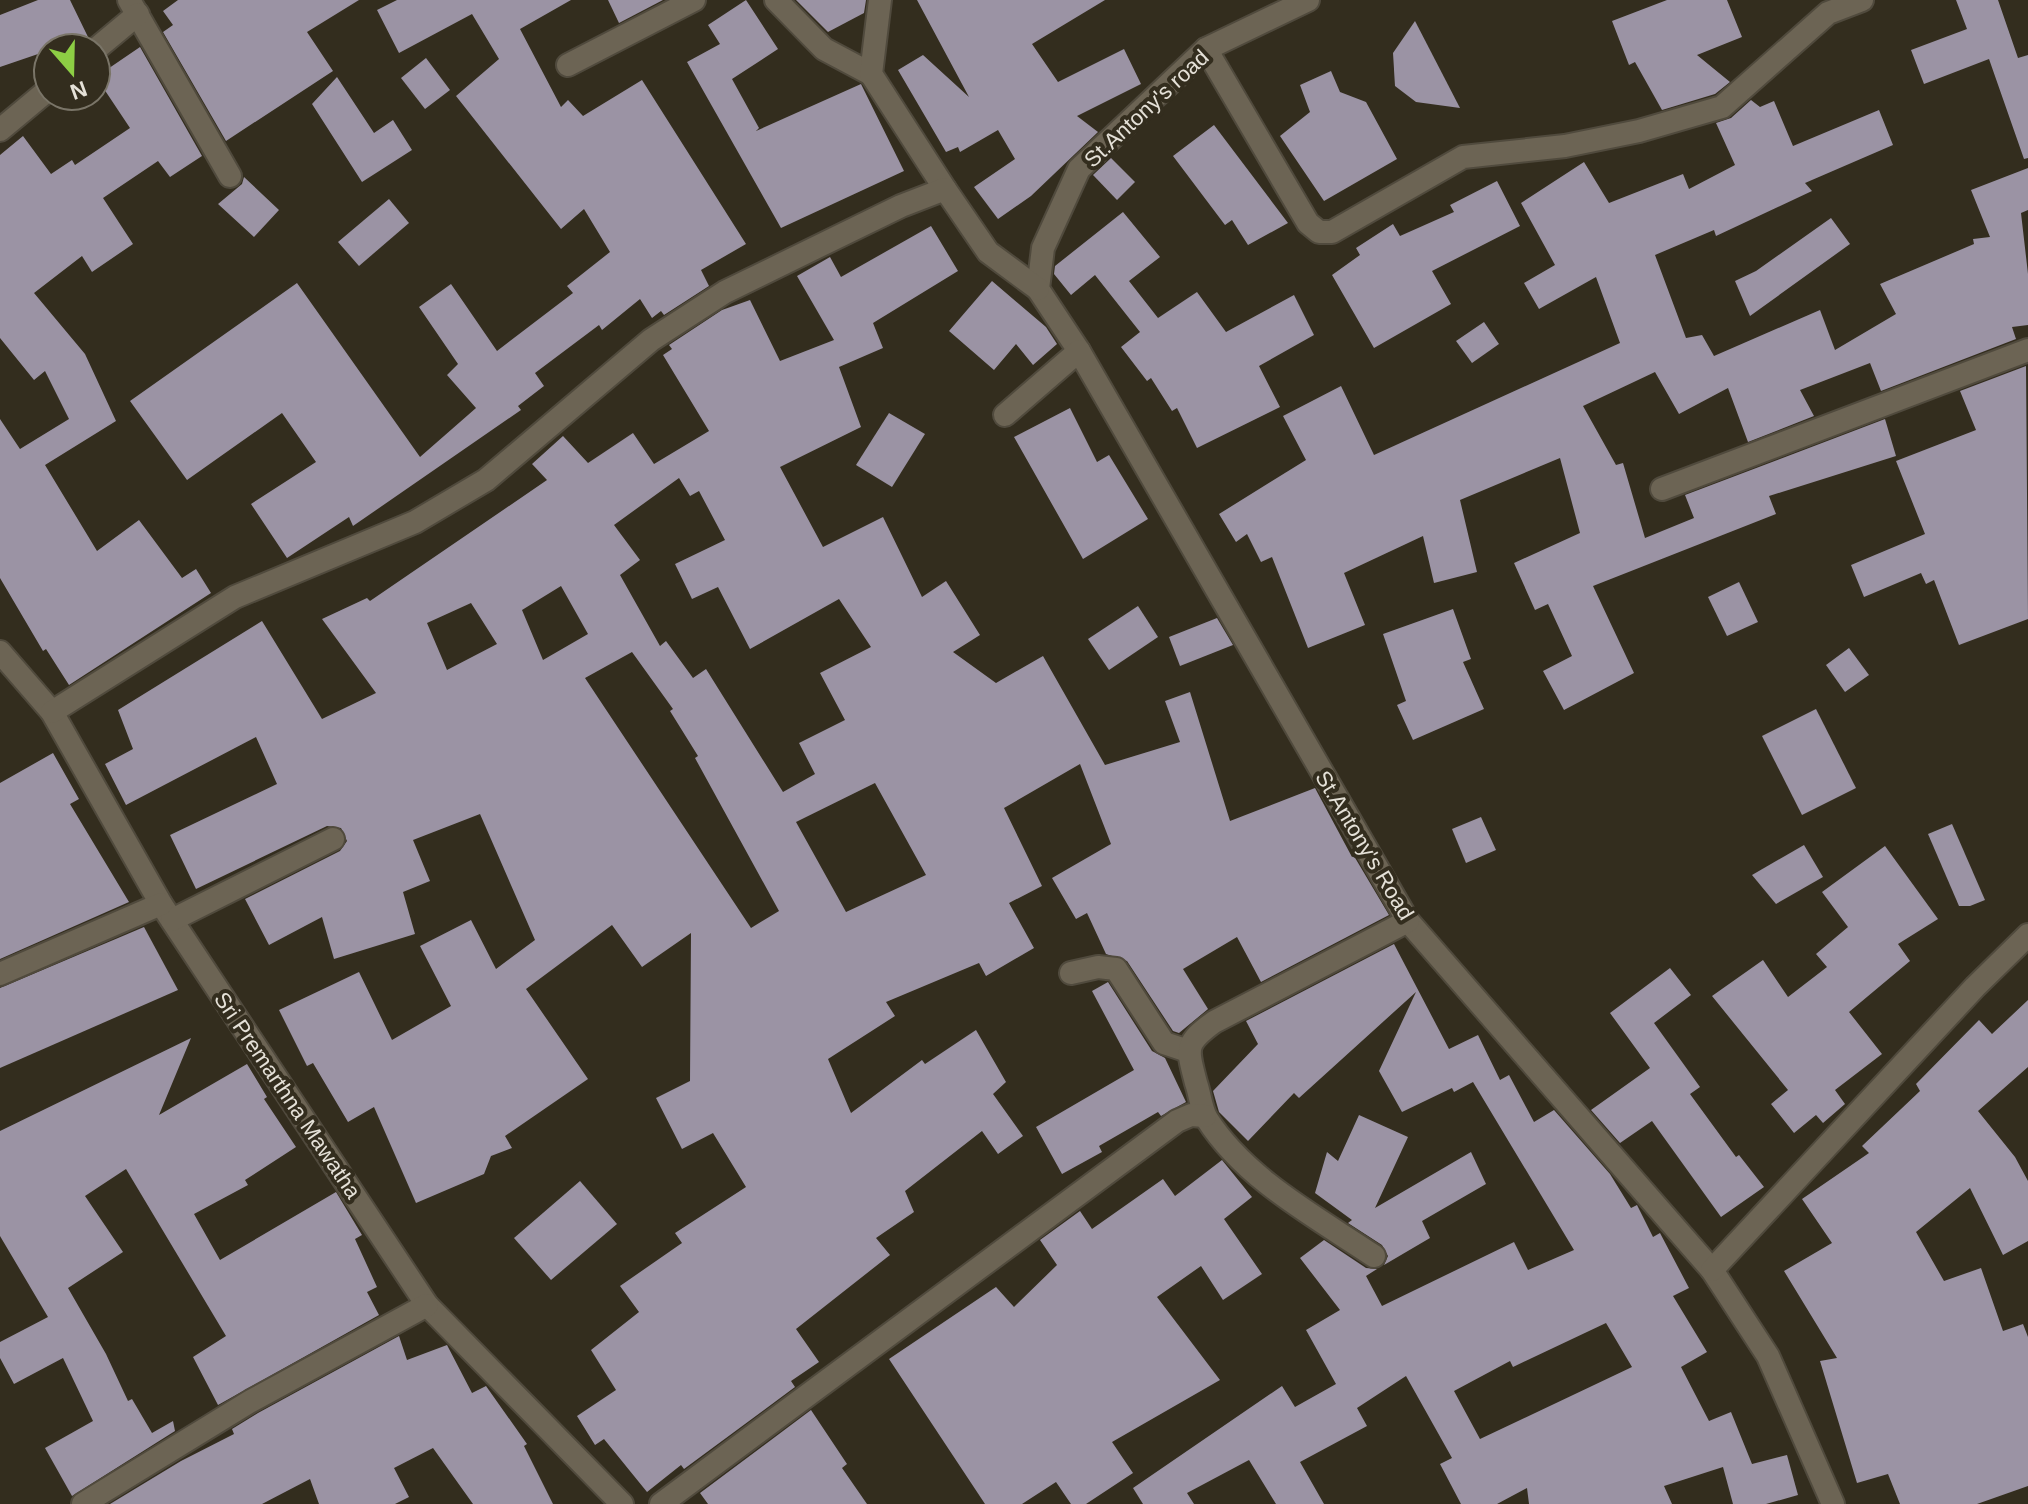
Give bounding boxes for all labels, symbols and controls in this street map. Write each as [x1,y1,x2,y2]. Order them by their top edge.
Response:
north arrow [32,32,112,112]
street label: St.Antony's road [1079,44,1214,172]
text: N [67,76,90,105]
street label: St.Antony's Road [1310,766,1419,924]
street label: Sri Premarthna Mawatha [209,987,366,1204]

